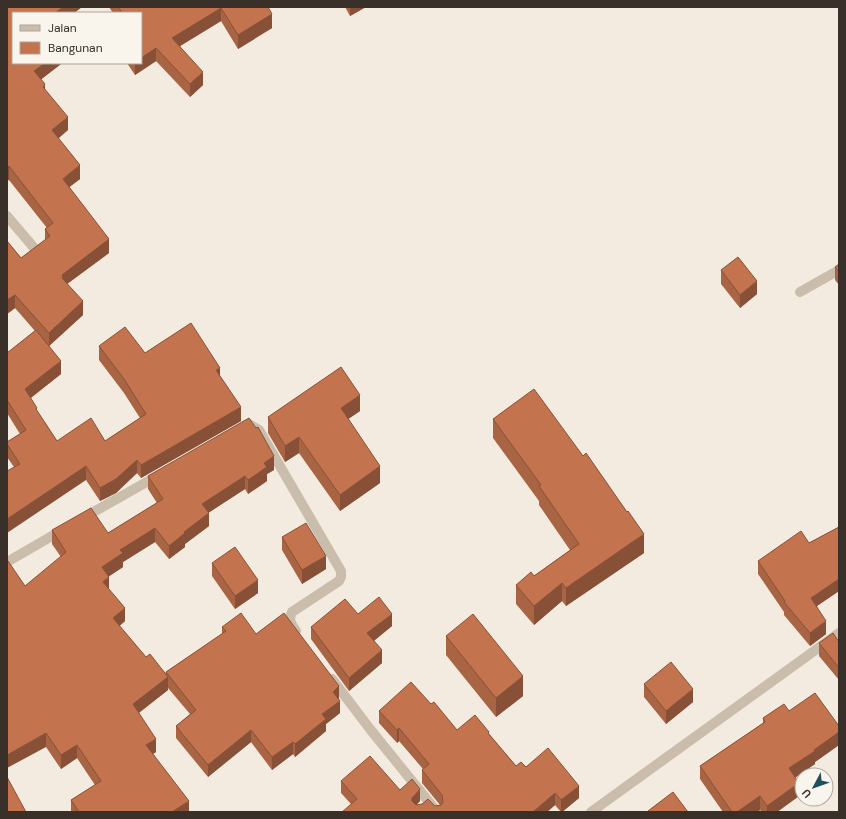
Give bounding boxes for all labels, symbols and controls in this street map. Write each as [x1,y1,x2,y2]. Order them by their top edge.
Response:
legend [12,12,142,64]
text: Jalan [48,20,77,36]
text: Bangunan [48,40,103,56]
north arrow [794,767,834,807]
text: U [799,786,814,801]

